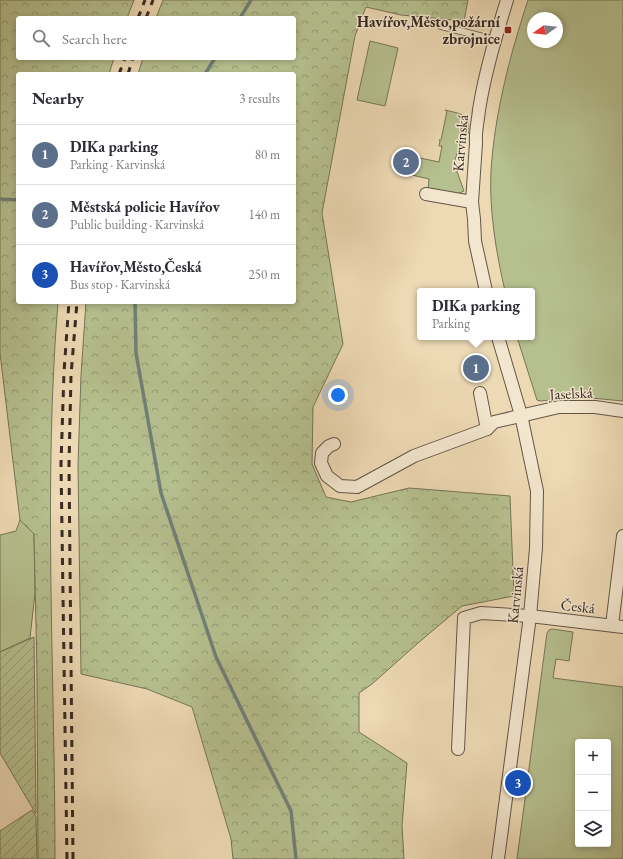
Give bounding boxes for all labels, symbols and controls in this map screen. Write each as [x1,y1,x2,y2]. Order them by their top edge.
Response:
place label: Havířov,Město,požární zbrojnice [357,12,501,48]
north arrow [527,12,563,48]
search box [16,16,296,60]
marker: Havířov,Město,požární zbrojnice [503,25,513,35]
icon: search [30,27,52,49]
text: Search here [62,29,127,48]
text: Nearby [32,87,84,109]
text: 3 results [239,90,280,107]
street label: Karvinská [448,114,472,172]
text: DIKa parking [70,137,158,156]
text: 1 [42,146,48,163]
text: 80 m [255,146,280,163]
pin: 2 [393,147,419,177]
text: Parking · Karvinská [70,156,165,173]
text: Městská policie Havířov [70,197,220,216]
text: 2 [42,206,48,223]
text: 140 m [249,206,280,223]
text: Public building · Karvinská [70,216,204,233]
text: Havířov,Město,Česká [70,257,202,276]
text: 3 [42,266,48,283]
text: 250 m [249,266,280,283]
text: Bus stop · Karvinská [70,276,170,293]
popup [417,288,535,340]
text: DIKa parking [432,296,520,315]
text: Parking [432,315,470,332]
pin: 1 [463,353,489,383]
street label: Jaselská [547,382,593,404]
your location [328,385,348,405]
street label: Karvinská [503,566,527,624]
street label: Česká [560,595,596,617]
map controls [575,739,611,847]
button: + [575,739,611,775]
pin: 3 [505,768,531,798]
button: − [575,775,611,811]
button: layers [575,811,611,847]

